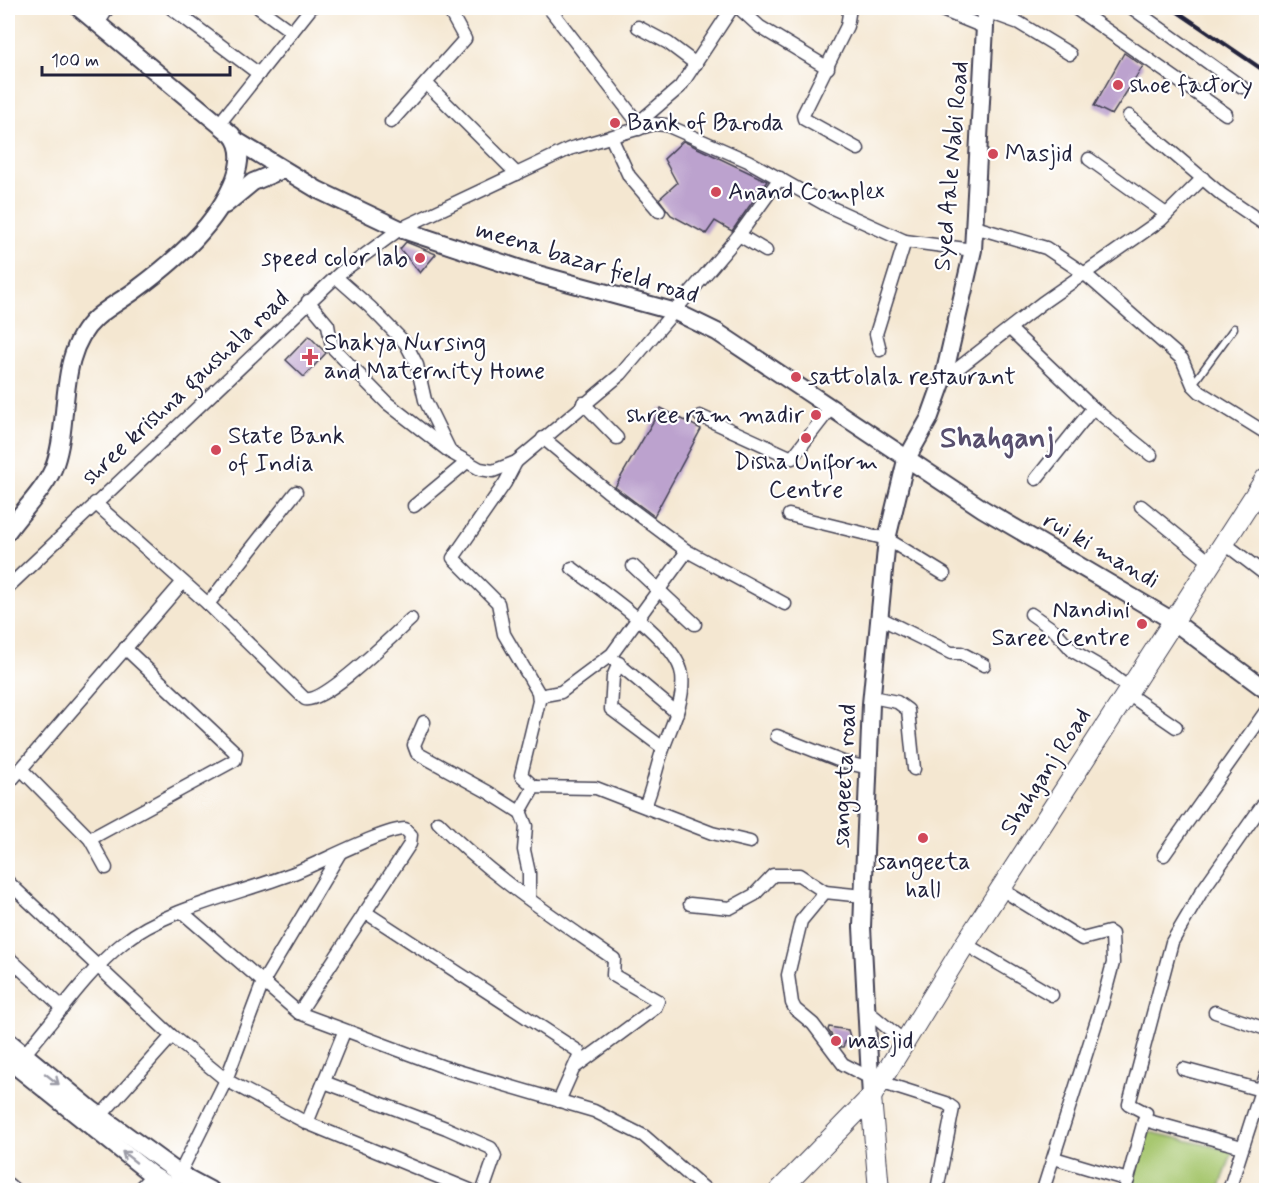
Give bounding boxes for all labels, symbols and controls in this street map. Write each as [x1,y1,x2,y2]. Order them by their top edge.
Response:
scale bar [42,39,230,77]
text: 100 m [51,49,99,73]
street label: Syed Aale Nabi Road [927,60,977,272]
place label: shoe factory [1130,70,1253,101]
marker: shoe factory [1111,78,1125,92]
place label: Bank of Baroda [627,108,784,139]
marker: Bank of Baroda [608,116,622,130]
place label: Masjid [1005,139,1072,170]
marker: Masjid [986,147,1000,161]
place label: Anand Complex [728,177,885,208]
marker: Anand Complex [709,185,723,199]
street label: meena bazar field road [472,214,702,312]
place label: speed color lab [261,243,408,274]
marker: speed color lab [413,251,427,265]
street label: shree krishna gaushala road [76,284,298,494]
place label: Shakya Nursing and Maternity Home [324,328,545,387]
marker: Shakya Nursing and Maternity Home [301,348,319,366]
place label: sattolala restaurant [808,362,1016,393]
marker: sattolala restaurant [789,370,803,384]
place label: shree ram madir [627,400,804,431]
marker: shree ram madir [809,408,823,422]
district label: Shahganj [940,419,1054,459]
place label: State Bank of India [228,421,345,480]
marker: Disha Uniform Centre [799,431,813,445]
marker: State Bank of India [209,443,223,457]
place label: Disha Uniform Centre [734,447,878,506]
street label: rui ki mandi [1038,505,1164,597]
place label: Nandini Saree Centre [991,595,1130,654]
marker: Nandini Saree Centre [1135,617,1149,631]
street label: Shahganj Road [993,702,1099,842]
street label: sangeeta road [826,703,866,849]
marker: sangeeta hall [916,831,930,845]
place label: sangeeta hall [875,847,971,906]
place label: masjid [848,1026,914,1057]
marker: masjid [829,1034,843,1048]
one-way arrow [44,1072,60,1085]
one-way arrow [122,1151,138,1164]

